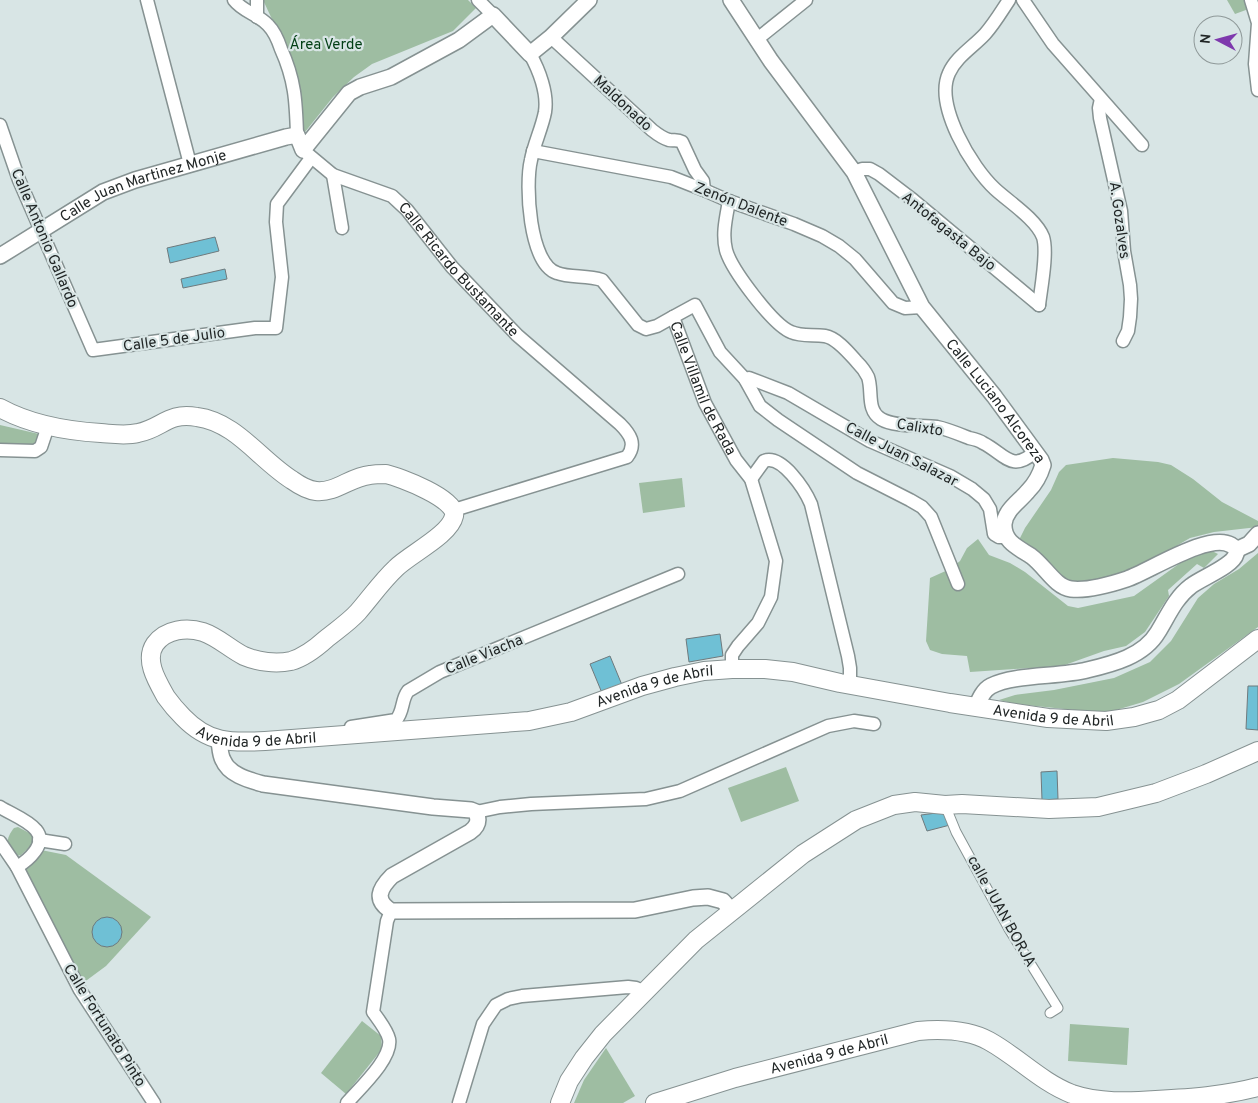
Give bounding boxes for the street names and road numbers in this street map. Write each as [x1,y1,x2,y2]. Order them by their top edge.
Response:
street label: Maldonado [589,72,655,136]
street label: Calle Juan Martinez Monje [57,146,229,227]
street label: Calle Antonio Gallardo [6,166,82,311]
street label: Zenón Dalente [691,179,790,232]
street label: A. Gozalves [1104,180,1133,260]
street label: Antofagasta Bajo [897,188,999,276]
street label: Calle Ricardo Bustamante [394,199,522,342]
street label: Calle Villamil de Rada [664,319,740,459]
street label: Calle 5 de Julio [122,324,226,357]
street label: Calle Luciano Alcoreza [941,336,1048,468]
street label: Calixto [895,415,944,442]
street label: Calle Juan Salazar [842,419,961,492]
street label: Calle Viacha [443,631,526,680]
street label: Avenida 9 de Abril [594,662,714,713]
street label: Avenida 9 de Abril [991,702,1115,732]
street label: Avenida 9 de Abril [192,723,317,753]
street label: calle JUAN BORJA [962,853,1039,971]
street label: Calle Fortunato Pinto [58,961,149,1091]
street label: Avenida 9 de Abril [768,1031,891,1080]

